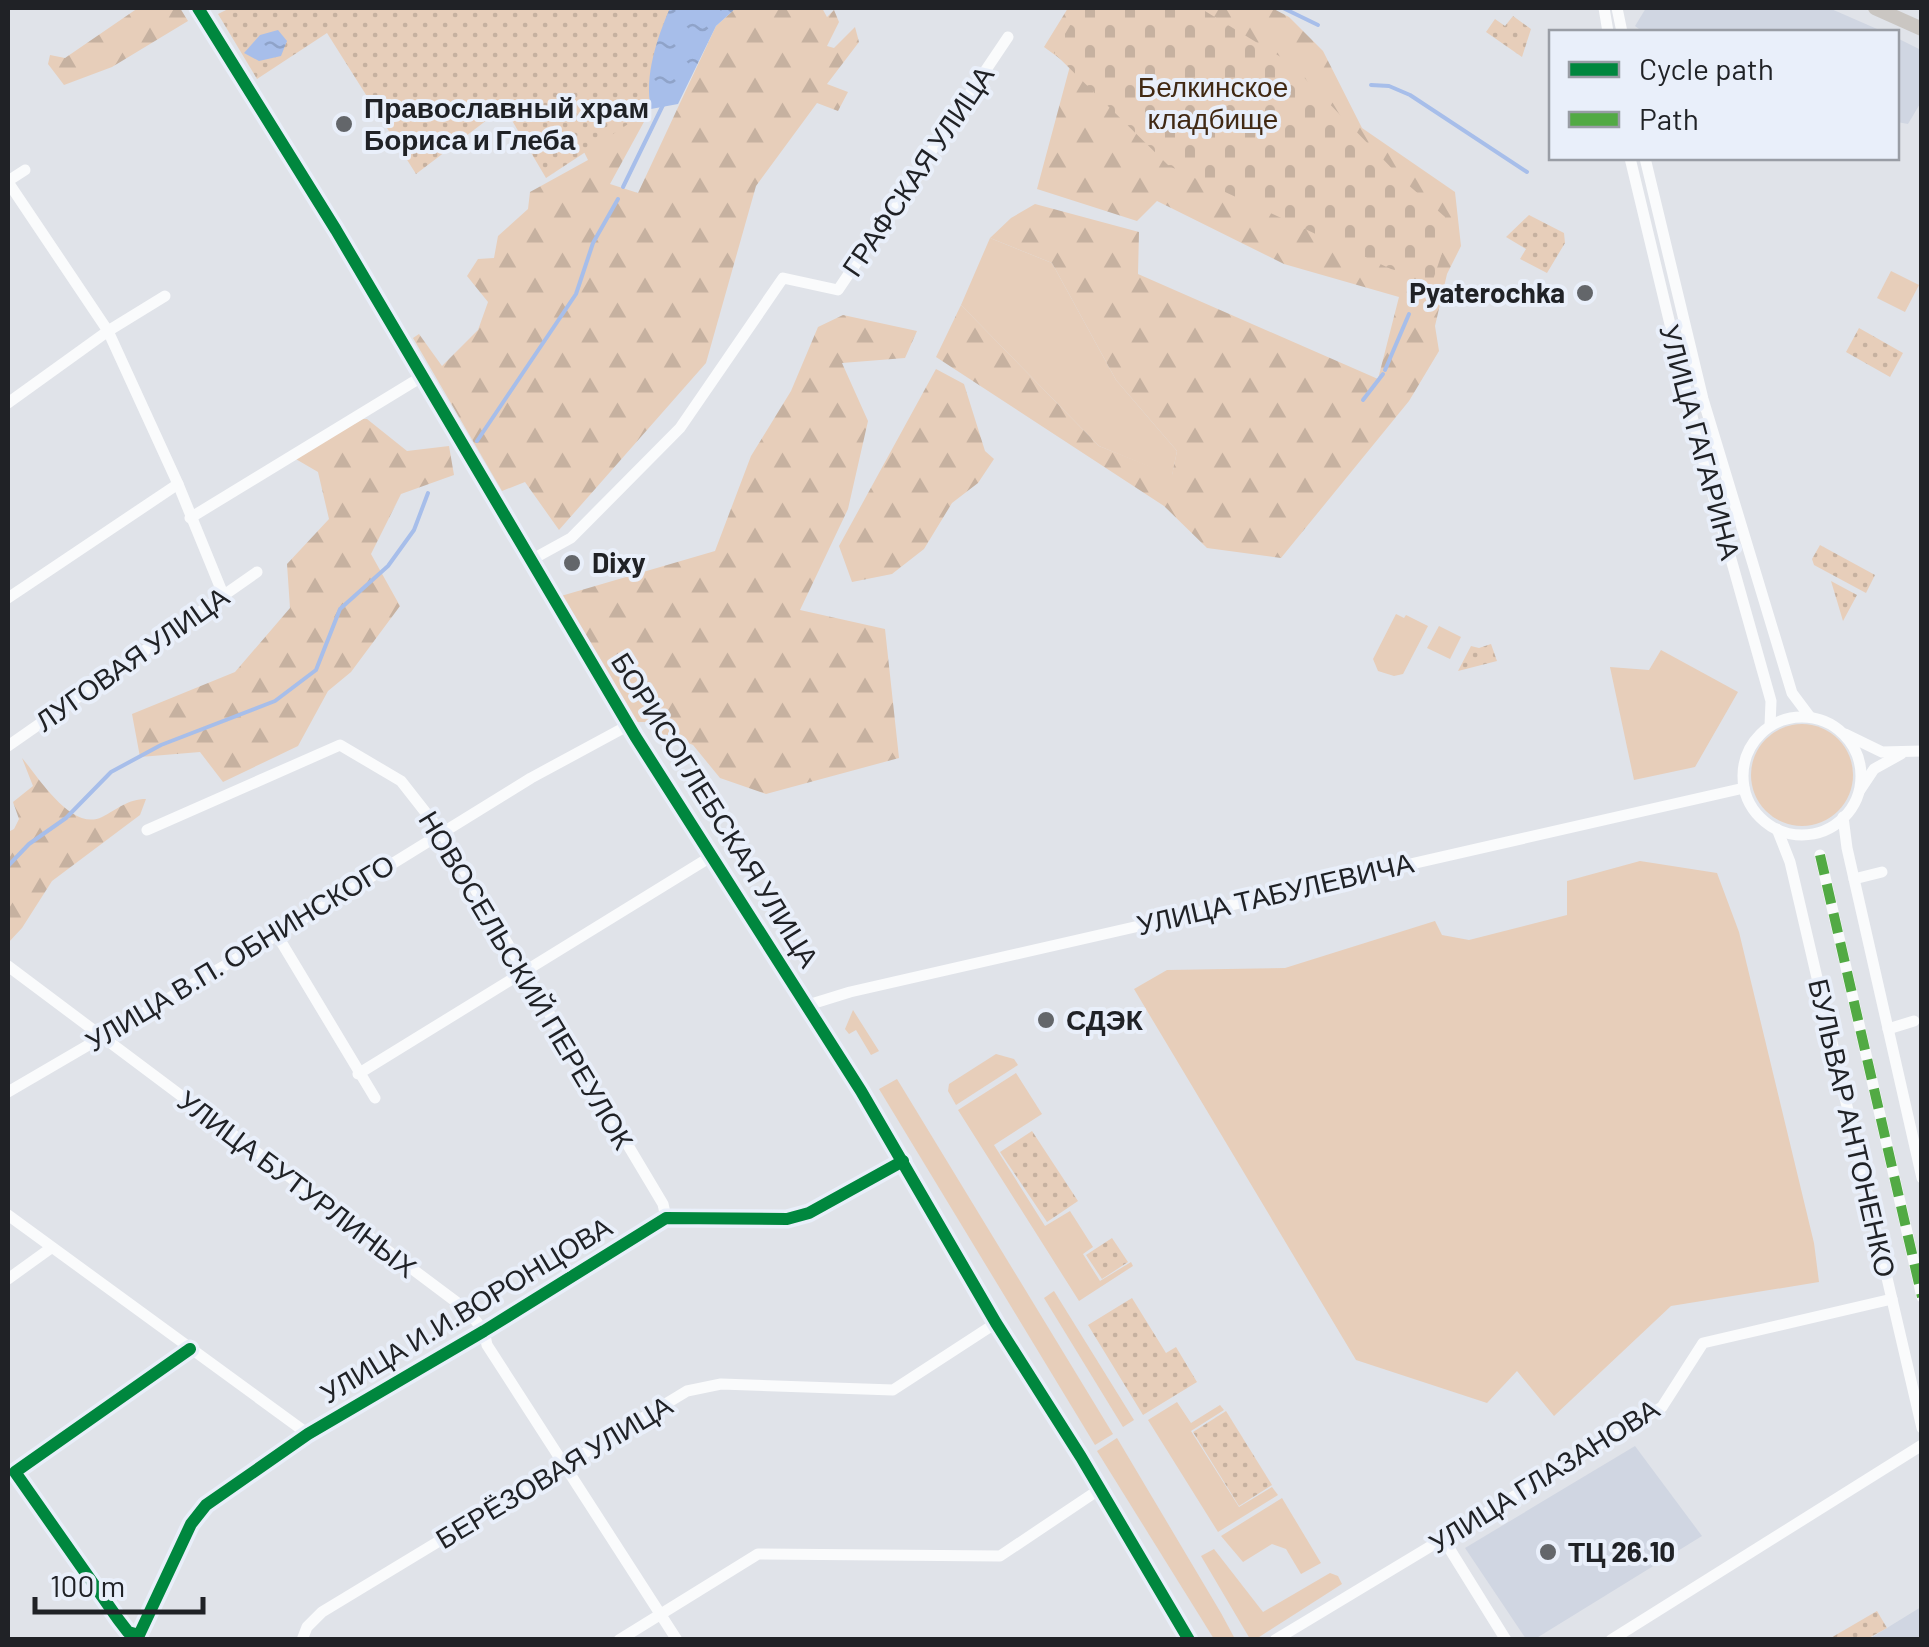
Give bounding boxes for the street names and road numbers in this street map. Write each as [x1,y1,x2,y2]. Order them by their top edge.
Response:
street label: ГРАФСКАЯ УЛИЦА [834,58,1000,282]
street label: УЛИЦА ГАГАРИНА [1653,320,1749,563]
street label: ЛУГОВАЯ УЛИЦА [28,579,235,738]
street label: БОРИСОГЛЕБСКАЯ УЛИЦА [605,646,827,973]
street label: НОВОСЕЛЬСКИЙ ПЕРЕУЛОК [412,804,642,1155]
street label: УЛИЦА ТАБУЛЕВИЧА [1133,845,1417,941]
street label: УЛИЦА В.П. ОБНИНСКОГО [79,846,400,1058]
street label: БУЛЬВАР АНТОНЕНКО [1802,975,1904,1280]
street label: УЛИЦА БУТУРЛИНЫХ [172,1082,424,1284]
street label: УЛИЦА И.И.ВОРОНЦОВА [314,1208,618,1410]
street label: БЕРЁЗОВАЯ УЛИЦА [429,1387,678,1555]
street label: УЛИЦА ГЛАЗАНОВА [1422,1390,1665,1560]

